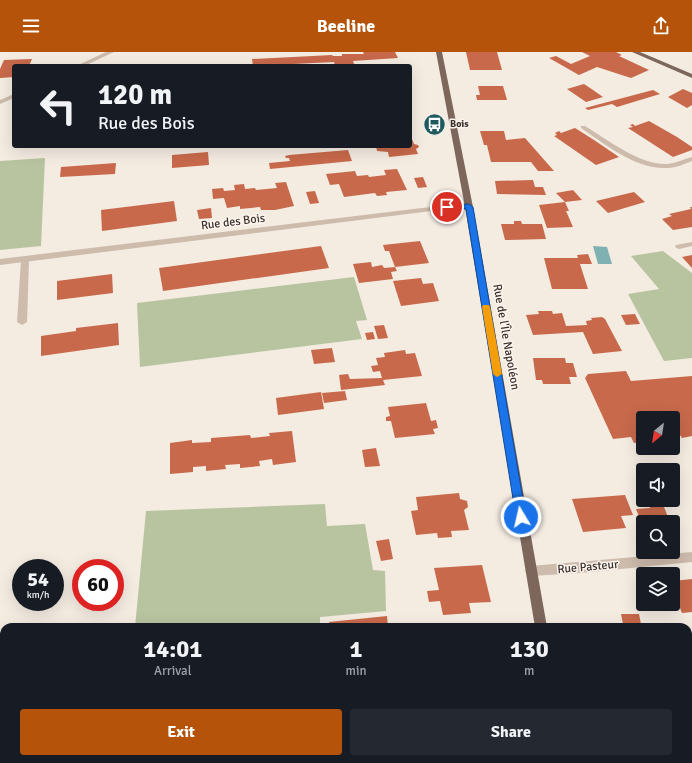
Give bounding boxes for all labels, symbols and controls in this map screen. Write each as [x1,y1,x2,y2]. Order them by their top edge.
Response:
icon: menu [20,15,42,37]
text: Beeline [317,15,375,37]
icon: share [650,15,672,37]
text: 120 m [98,78,172,112]
icon: left [32,80,84,132]
bus stop icon: Bois [422,111,448,137]
text: Rue des Bois [98,112,195,134]
place label: Bois [450,118,469,130]
pin [430,190,464,224]
icon: arrive [436,196,458,218]
street label: Rue des Bois [200,211,266,233]
street label: Rue de l'Île Napoléon [489,283,523,391]
north arrow [636,411,680,455]
map controls [636,411,680,611]
button: sound [636,463,680,507]
position arrow [500,496,542,538]
button: search [636,515,680,559]
street label: Rue Pasteur [557,557,620,577]
speed limit sign: 60 [72,559,124,611]
text: 54 [27,567,49,592]
button: layers [636,567,680,611]
text: km/h [27,589,49,601]
text: 14:01 [143,634,202,664]
text: 1 [350,634,362,664]
text: 130 [510,634,549,664]
text: Arrival [154,663,191,679]
text: min [346,663,367,679]
text: m [524,663,534,679]
button: Exit [20,709,342,755]
button: Share [350,709,672,755]

